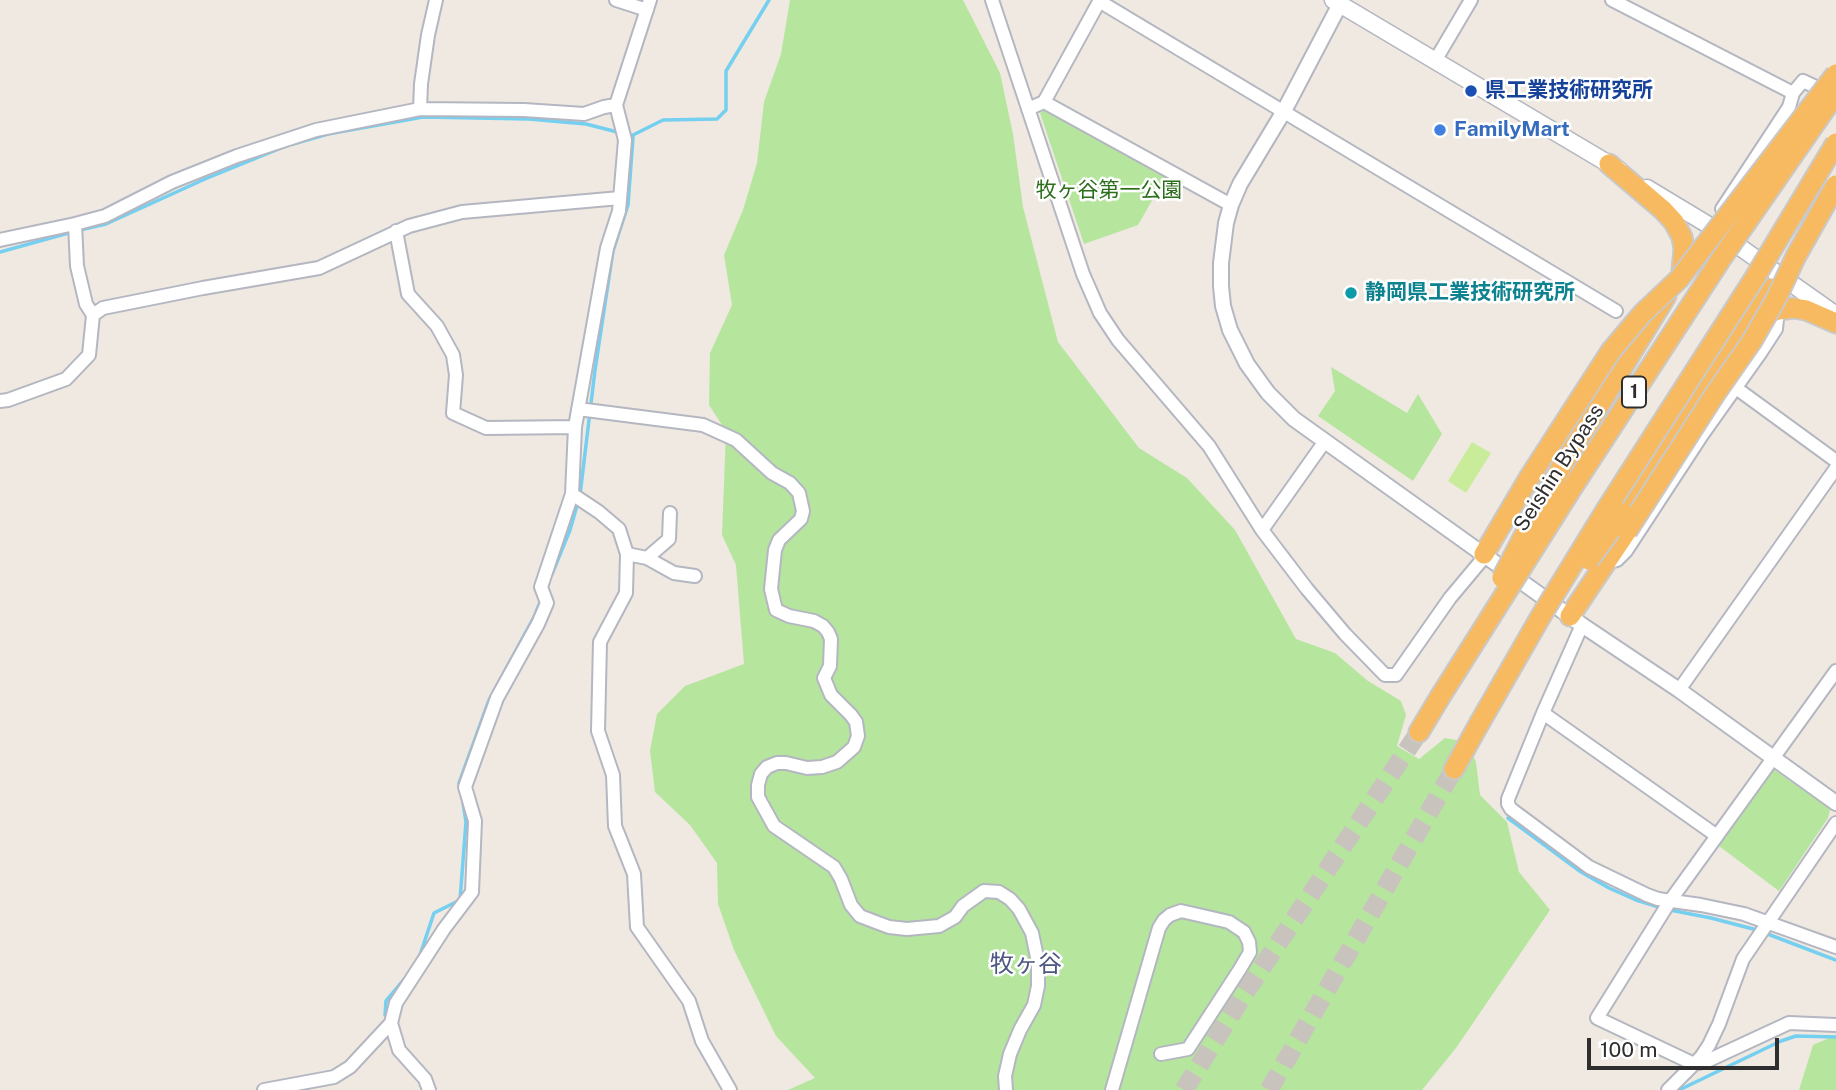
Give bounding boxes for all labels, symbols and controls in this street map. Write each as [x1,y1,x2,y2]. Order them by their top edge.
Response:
place label: 県工業技術研究所 [1485,78,1653,104]
marker: 県工業技術研究所 [1463,83,1479,99]
place label: FamilyMart [1454,117,1570,143]
marker: FamilyMart [1432,122,1448,138]
park label: 牧ヶ谷第一公園 [1036,178,1182,204]
place label: 静岡県工業技術研究所 [1365,280,1575,306]
marker: 静岡県工業技術研究所 [1343,285,1359,301]
road number: 1 [1622,376,1646,408]
street label: Seishin Bypass [1508,400,1610,536]
district label: 牧ヶ谷 [990,951,1062,979]
scale bar [1591,1024,1784,1068]
text: 100 m [1600,1037,1657,1062]

